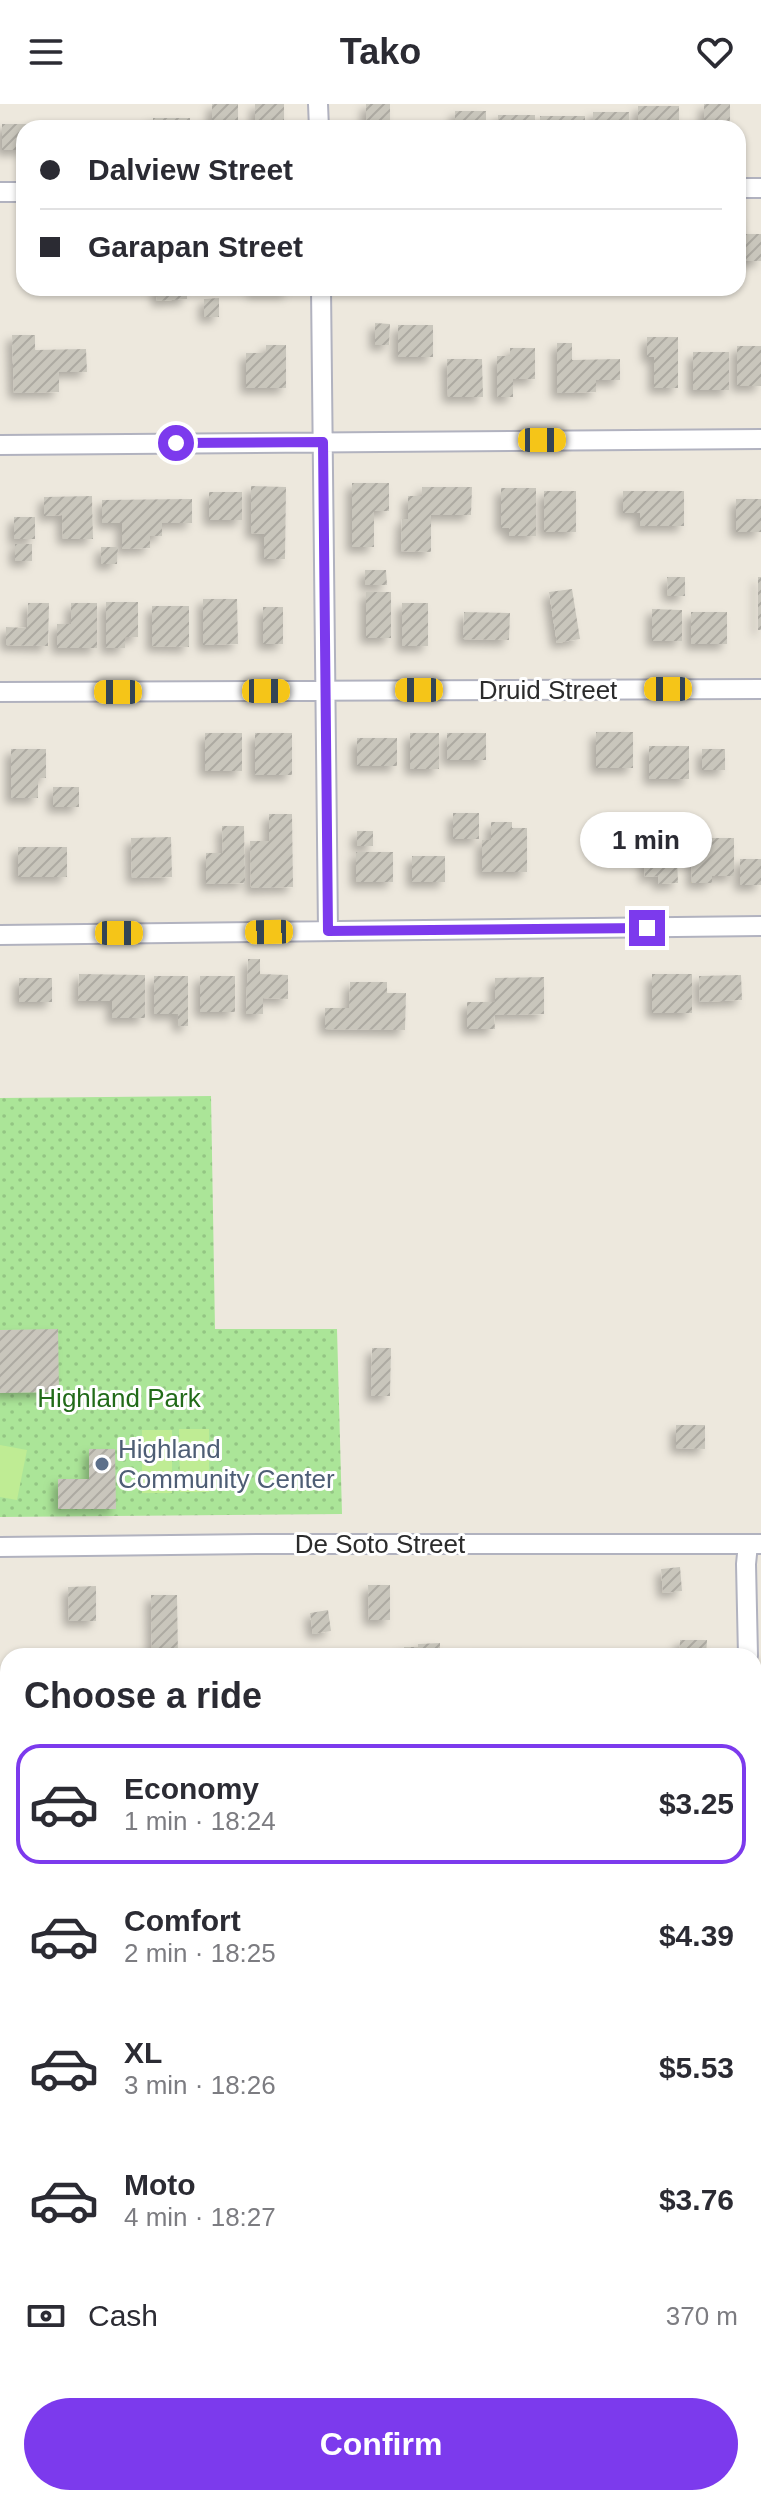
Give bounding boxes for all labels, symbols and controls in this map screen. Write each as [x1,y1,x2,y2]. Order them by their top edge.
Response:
icon: menu [24,30,68,74]
icon: heart [693,30,737,74]
text: Tako [340,31,421,72]
text: Dalview Street [88,153,293,186]
text: Garapan Street [88,230,303,263]
route start [158,425,194,461]
car [518,428,566,452]
street label: Druid Street [479,675,618,705]
car [644,677,692,701]
car [395,678,443,702]
car [242,679,290,703]
car [94,680,142,704]
callout: 1 min [581,812,713,868]
text: 1 min [612,825,680,855]
route end [629,910,665,946]
car [245,920,293,944]
car [95,921,143,945]
park label: Highland Park [37,1383,202,1413]
place label: Highland Community Center [118,1434,335,1494]
marker: Highland Community Center [93,1455,111,1473]
street label: De Soto Street [295,1529,466,1559]
text: Choose a ride [24,1675,262,1716]
icon: car [28,1768,100,1840]
text: Economy [124,1772,259,1805]
text: $3.25 [659,1787,734,1820]
text: 1 min · 18:24 [124,1806,276,1836]
icon: car [28,1900,100,1972]
text: Comfort [124,1904,241,1937]
text: $4.39 [659,1919,734,1952]
text: 2 min · 18:25 [124,1938,276,1968]
icon: car [28,2032,100,2104]
text: XL [124,2036,162,2069]
text: $5.53 [659,2051,734,2084]
text: 3 min · 18:26 [124,2070,276,2100]
icon: car [28,2164,100,2236]
text: Moto [124,2168,196,2201]
text: $3.76 [659,2183,734,2216]
text: 4 min · 18:27 [124,2202,276,2232]
icon: cash [24,2294,68,2338]
text: Cash [88,2299,158,2332]
text: 370 m [666,2301,738,2331]
button: Confirm [24,2398,738,2490]

